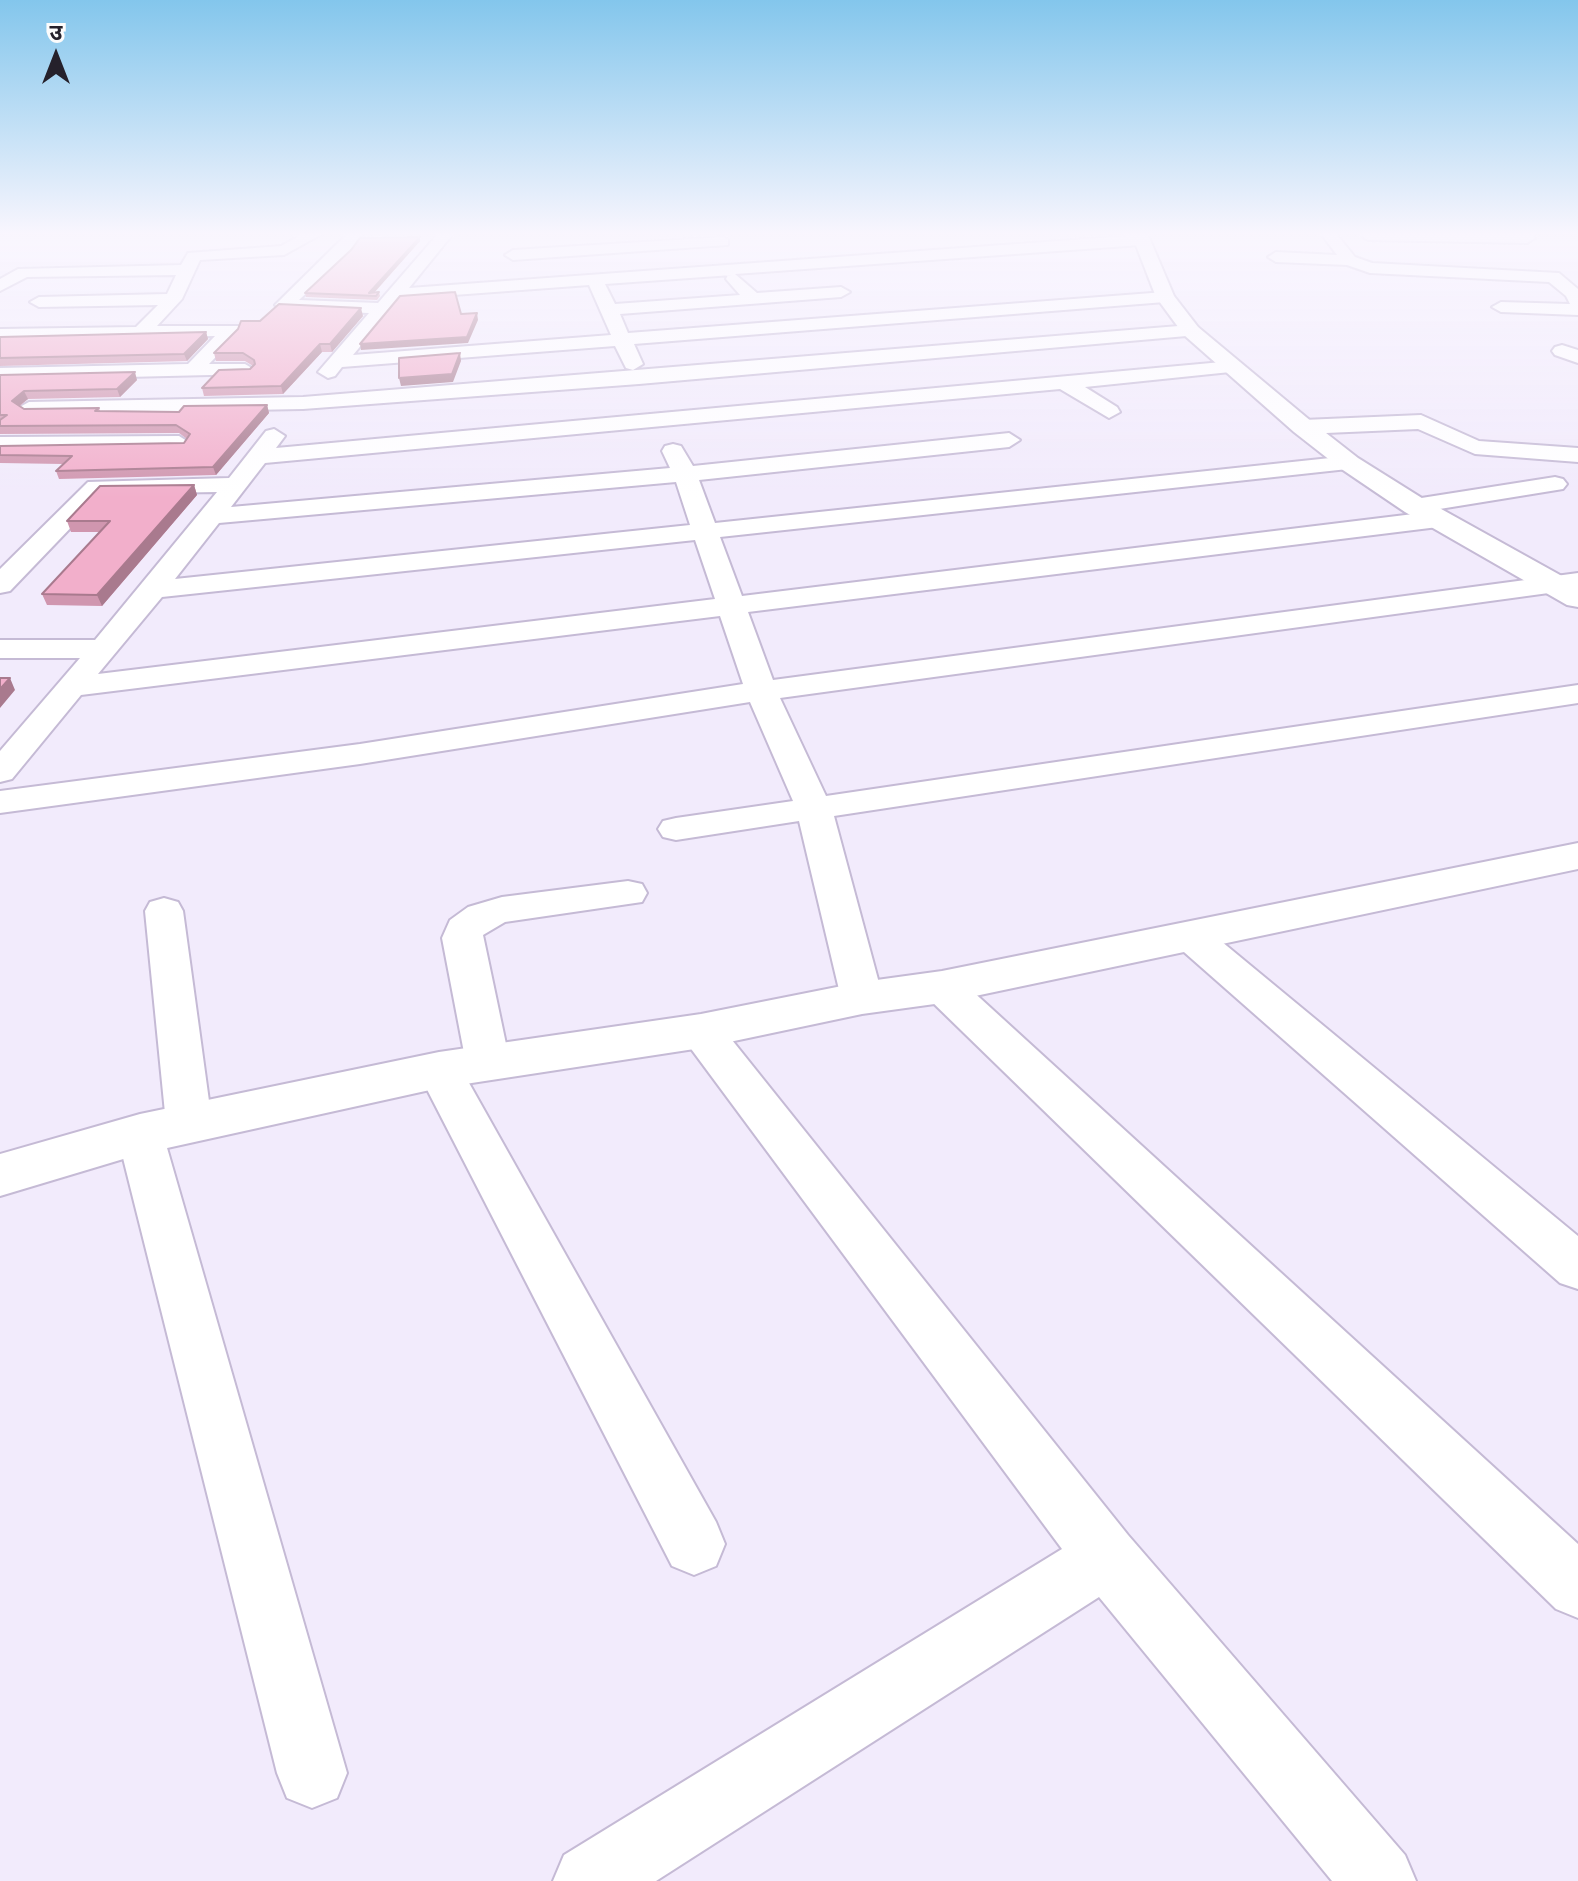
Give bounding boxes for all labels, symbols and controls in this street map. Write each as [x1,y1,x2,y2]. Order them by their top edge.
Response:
north arrow [16,16,96,96]
text: उ [50,17,62,46]

